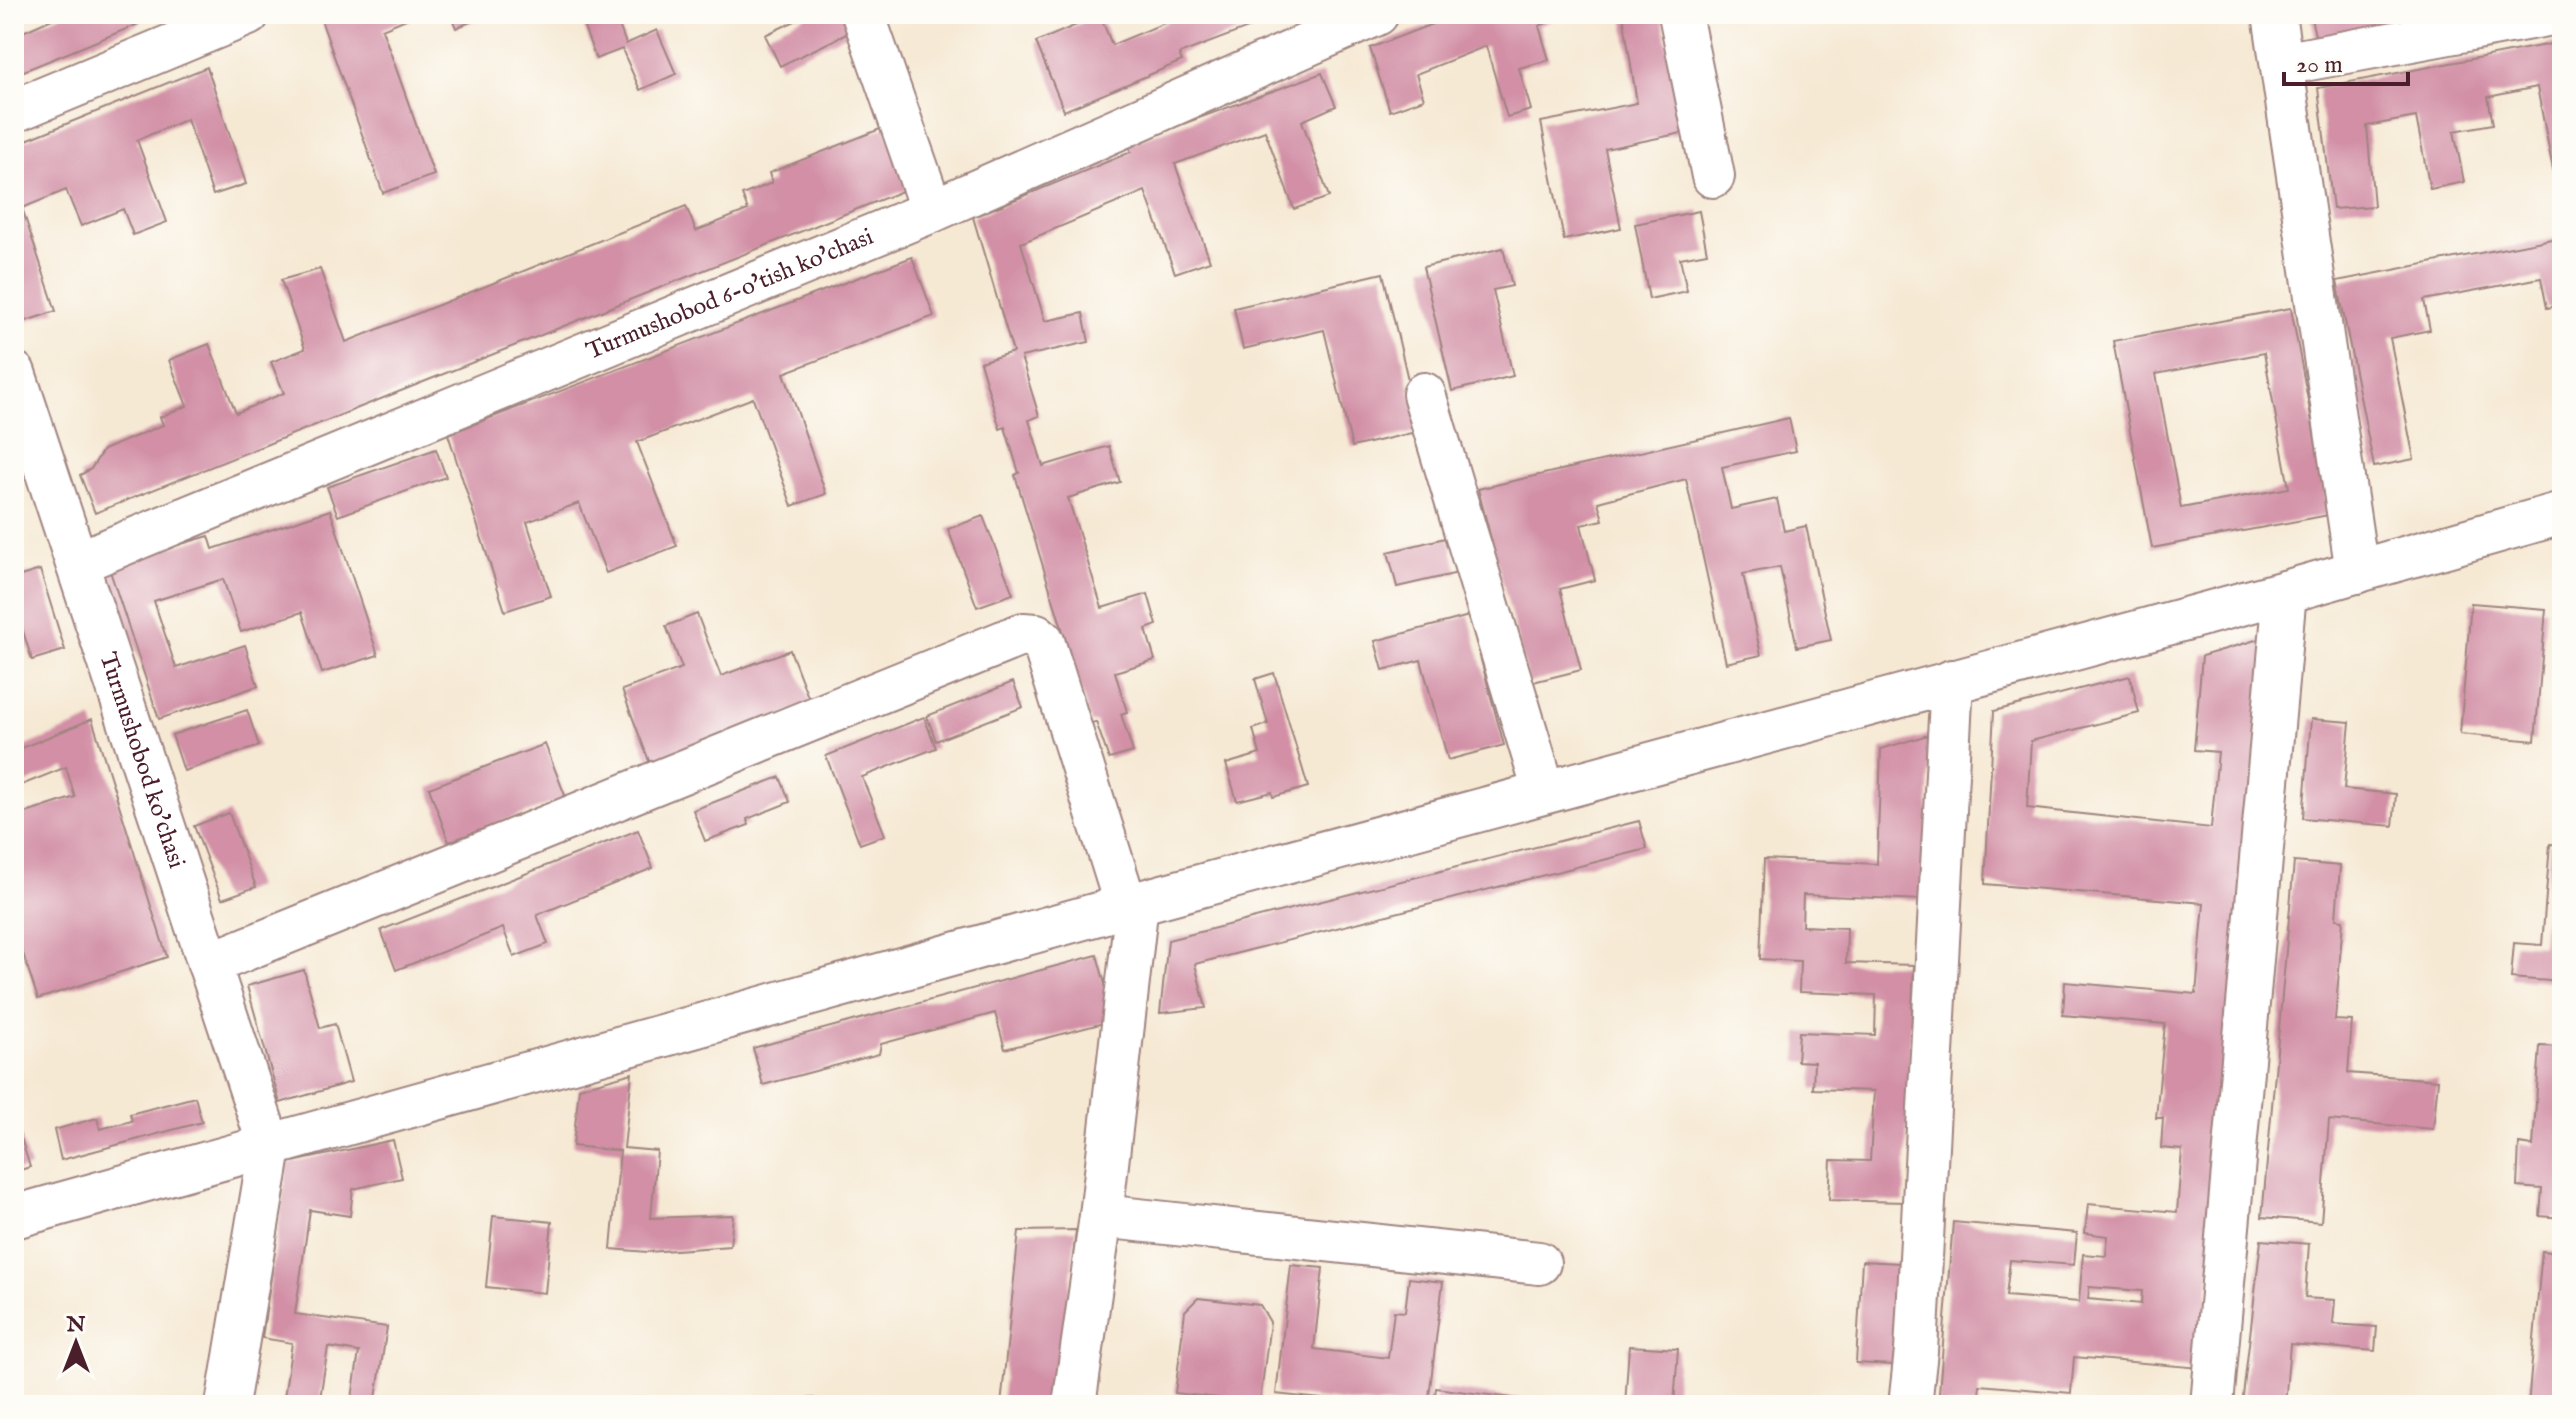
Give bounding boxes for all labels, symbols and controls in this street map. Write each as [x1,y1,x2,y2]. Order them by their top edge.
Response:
scale bar [2284,36,2408,86]
text: 20 m [2296,50,2343,81]
street label: Turmushobod 6-o'tish ko'chasi [582,221,878,367]
street label: Turmushobod ko'chasi [92,648,192,872]
north arrow [36,1303,116,1383]
text: N [65,1311,86,1339]

